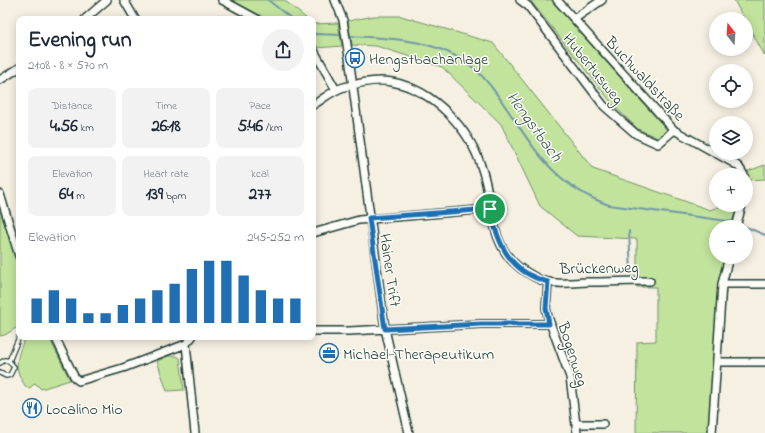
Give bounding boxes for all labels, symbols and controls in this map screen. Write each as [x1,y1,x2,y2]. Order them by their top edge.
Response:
north arrow [709,12,753,56]
map controls [709,12,753,264]
text: Evening run [28,25,132,57]
street label: Hubertusweg [556,28,629,110]
button: share [262,29,304,71]
street label: Buchwaldstraße [598,31,691,128]
bus stop icon: Hengstbachanlage [344,47,366,69]
place label: Hengstbachanlage [369,48,489,72]
text: 21:08 · 8 × 570 m [28,56,108,75]
button: locate [709,64,753,108]
water label: Hengstbach [499,86,568,169]
text: Distance [52,98,92,114]
text: Time [155,98,177,114]
text: Pace [249,98,271,114]
text: 4.56 [50,114,78,139]
text: 26:18 [151,114,181,139]
text: 5:46 [237,114,263,139]
button: layers [709,116,753,160]
text: km [78,120,94,136]
text: /km [263,120,283,136]
text: Elevation [52,166,92,182]
text: Heart rate [143,166,189,182]
text: kcal [251,166,269,182]
button: + [709,168,753,212]
text: 64 [59,182,74,207]
text: 139 [146,182,163,207]
text: 277 [249,182,271,207]
text: m [74,188,85,204]
text: bpm [163,188,186,204]
pin [473,192,507,226]
icon: arrive [479,198,501,220]
button: − [709,220,753,264]
text: Elevation [28,228,76,247]
text: 245–252 m [247,228,304,247]
street label: Hainer Trift [372,232,406,309]
street label: Brückenweg [558,256,639,282]
street label: Bogenweg [550,318,594,390]
office icon: Michael-Therapeutikum [318,342,340,364]
place label: Michael-Therapeutikum [343,343,494,367]
restaurant icon: Localino Mio [21,397,43,419]
place label: Localino Mio [46,398,123,422]

